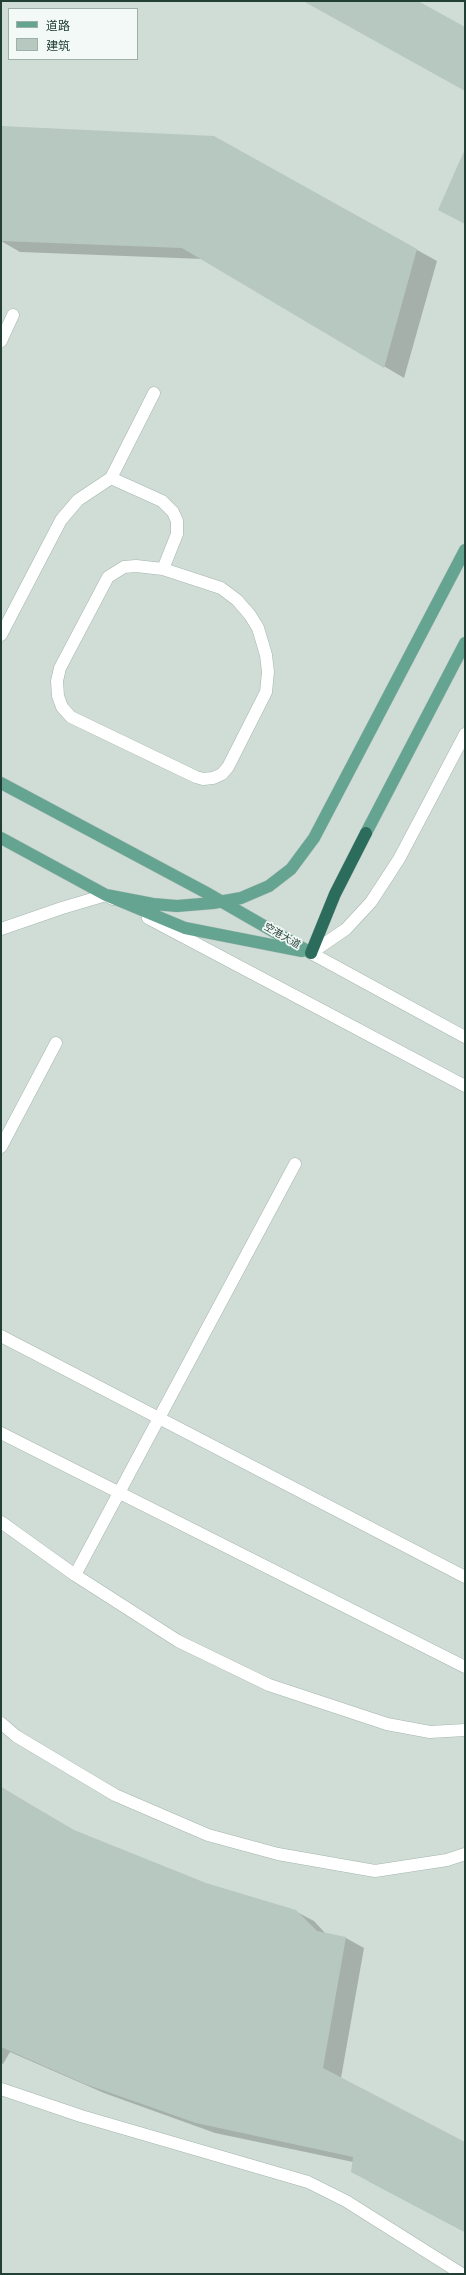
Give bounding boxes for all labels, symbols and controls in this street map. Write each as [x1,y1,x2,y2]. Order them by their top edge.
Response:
legend [8,8,138,60]
text: 道路 [46,18,70,33]
text: 建筑 [46,38,70,53]
street label: 空港大道 [262,921,302,951]

